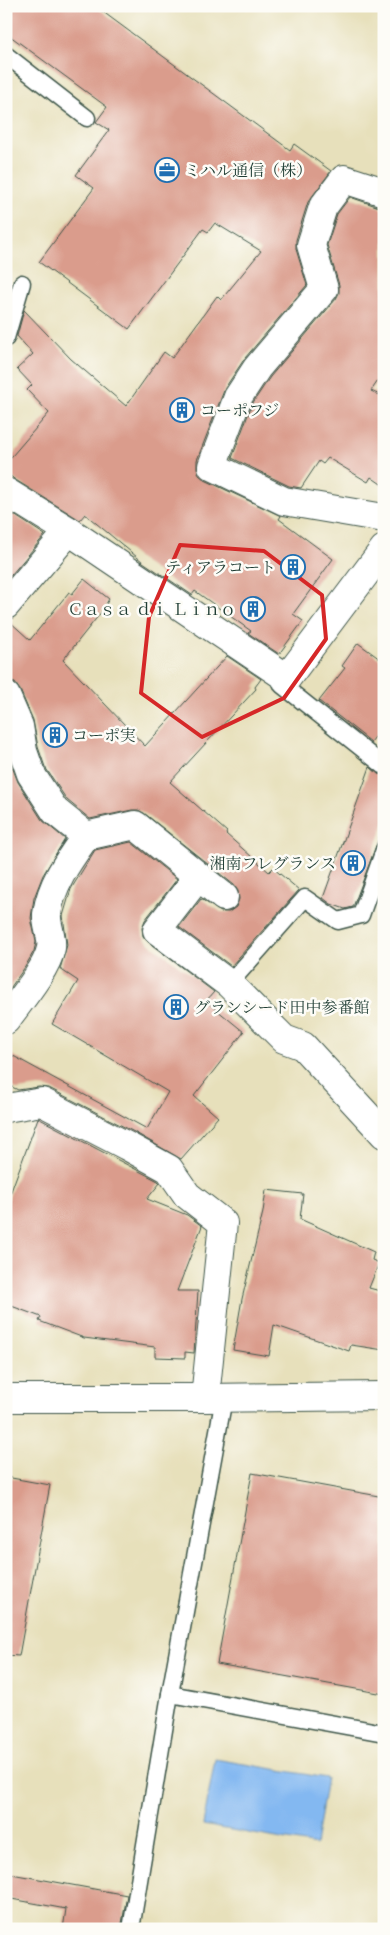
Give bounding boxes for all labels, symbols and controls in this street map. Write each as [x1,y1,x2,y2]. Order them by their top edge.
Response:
office icon: ミハル通信（株） [154,157,180,183]
place label: ミハル通信（株） [184,160,312,180]
building icon: コーポフジ [169,397,195,423]
place label: コーポフジ [200,400,279,420]
building icon: ティアラコート [280,554,306,580]
place label: ティアラコート [165,557,276,577]
building icon: Ｃａｓａ ｄｉ Ｌｉｎｏ [240,596,266,622]
place label: Ｃａｓａ ｄｉ Ｌｉｎｏ [67,599,236,619]
building icon: コーポ実 [42,722,68,748]
place label: コーポ実 [72,725,136,745]
building icon: 湘南フレグランス [340,850,366,876]
place label: 湘南フレグランス [209,853,336,873]
building icon: グランシード田中参番館 [163,994,189,1020]
place label: グランシード田中参番館 [194,997,370,1017]

